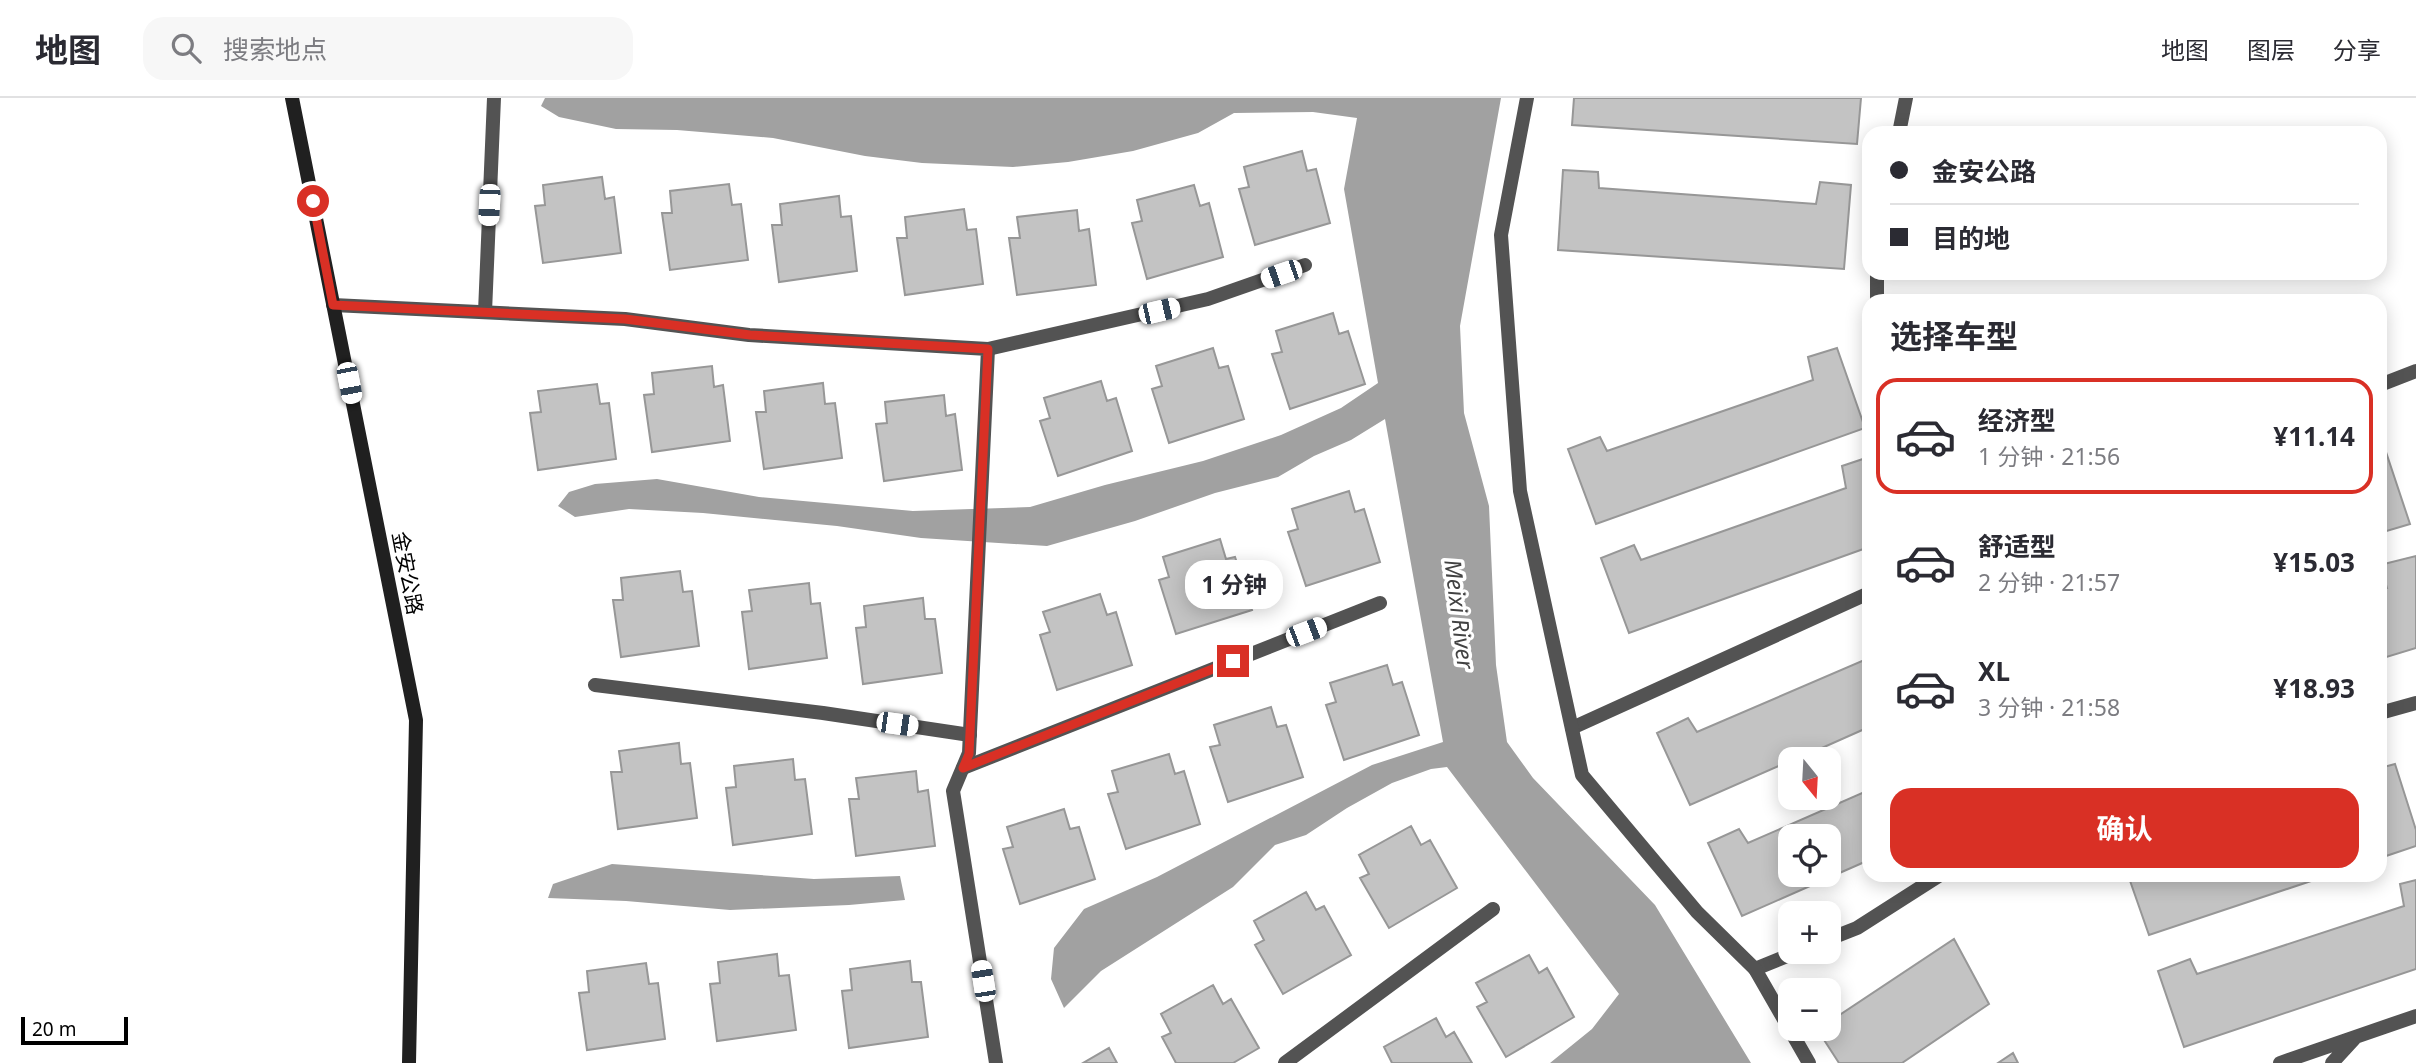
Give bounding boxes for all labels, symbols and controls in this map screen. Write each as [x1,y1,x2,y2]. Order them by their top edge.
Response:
search box [143,17,633,80]
text: 地图 [35,27,101,72]
icon: search [167,29,205,67]
text: 搜索地点 [223,31,327,67]
text: 地图 [2161,33,2209,66]
text: 图层 [2247,33,2295,66]
text: 分享 [2333,33,2381,66]
text: 金安公路 [1932,153,2036,189]
car [478,183,501,227]
route start [297,185,329,217]
text: 目的地 [1932,220,2010,256]
car [1258,257,1305,291]
car [1137,296,1182,326]
text: 选择车型 [1890,314,2018,357]
car [335,360,364,406]
text: 经济型 [1978,402,2056,438]
icon: car [1894,405,1957,468]
text: ¥11.14 [2273,418,2355,454]
text: 1 分钟 · 21:56 [1978,440,2120,472]
text: 舒适型 [1978,528,2056,564]
street label: 金安公路 [386,529,430,617]
icon: car [1894,531,1957,594]
text: ¥15.03 [2273,544,2355,580]
water label: Meixi River [1437,557,1483,672]
callout: 1 分钟 [1184,560,1282,608]
text: 2 分钟 · 21:57 [1978,566,2120,598]
text: 1 分钟 [1201,568,1267,600]
car [1283,615,1330,649]
route end [1217,645,1249,677]
text: XL [1978,653,2010,689]
icon: car [1894,657,1957,720]
text: ¥18.93 [2273,670,2355,706]
text: 3 分钟 · 21:58 [1978,691,2120,723]
car [875,711,920,737]
north arrow [1778,747,1841,810]
map controls [1778,747,1841,1041]
button: 确认 [1890,788,2359,868]
button: locate [1778,824,1841,887]
button: + [1778,901,1841,964]
car [970,959,997,1003]
button: − [1778,978,1841,1041]
scale bar [21,1014,128,1046]
text: 20 m [32,1016,76,1042]

